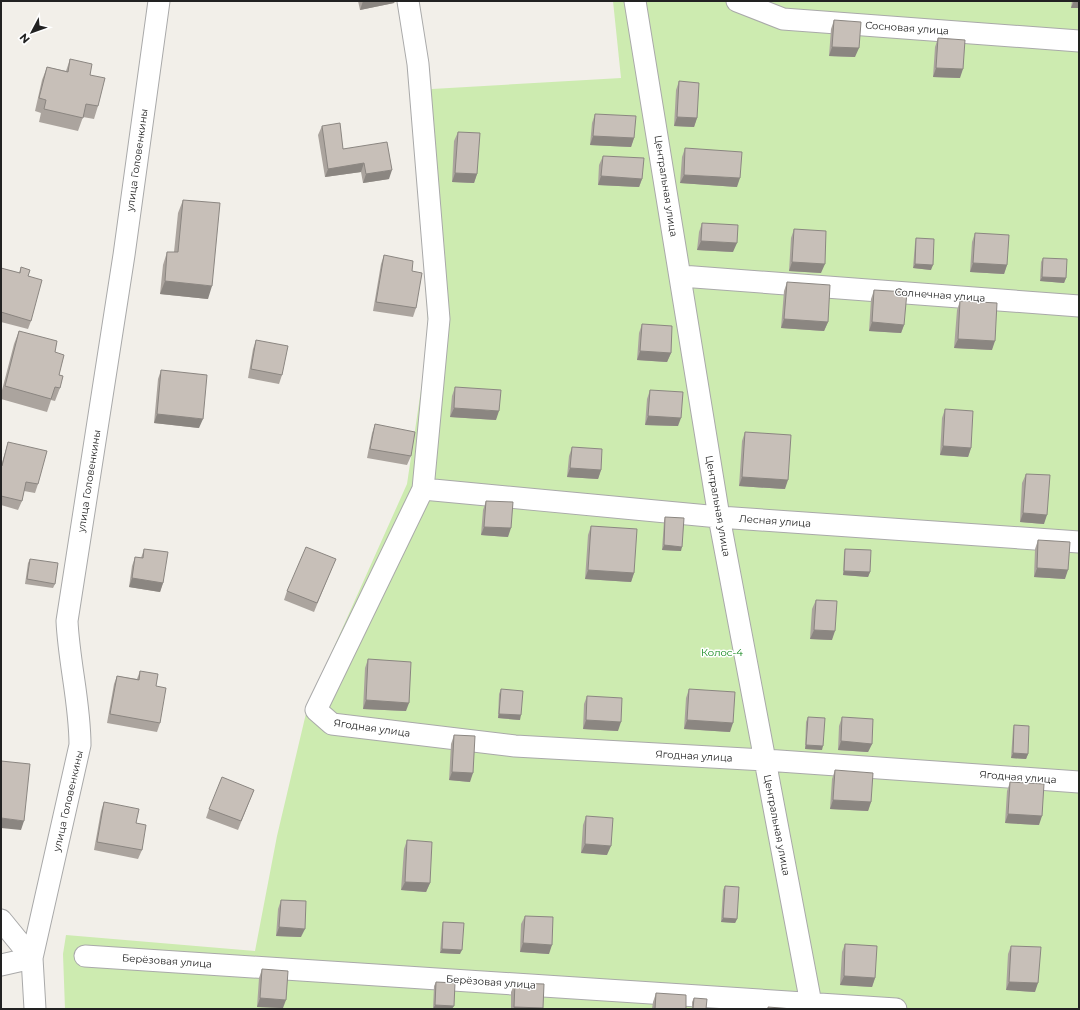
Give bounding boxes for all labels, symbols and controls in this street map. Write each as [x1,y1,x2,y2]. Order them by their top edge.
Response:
north arrow [12,12,52,52]
street label: Сосновая улица [865,19,949,37]
text: N [16,31,33,47]
street label: улица Головенкины [123,108,151,213]
street label: Центральная улица [652,134,680,238]
street label: Солнечная улица [894,285,986,305]
street label: улица Головенкины [74,429,104,534]
street label: Центральная улица [703,454,733,558]
street label: Лесная улица [739,512,811,530]
park label: Колос-4 [701,646,743,659]
street label: Ягодная улица [333,716,411,740]
street label: Ягодная улица [655,747,733,765]
street label: улица Головенкины [50,749,86,854]
street label: Ягодная улица [979,768,1057,786]
street label: Центральная улица [761,773,793,877]
street label: Берёзовая улица [122,951,212,971]
street label: Берёзовая улица [446,972,536,992]

